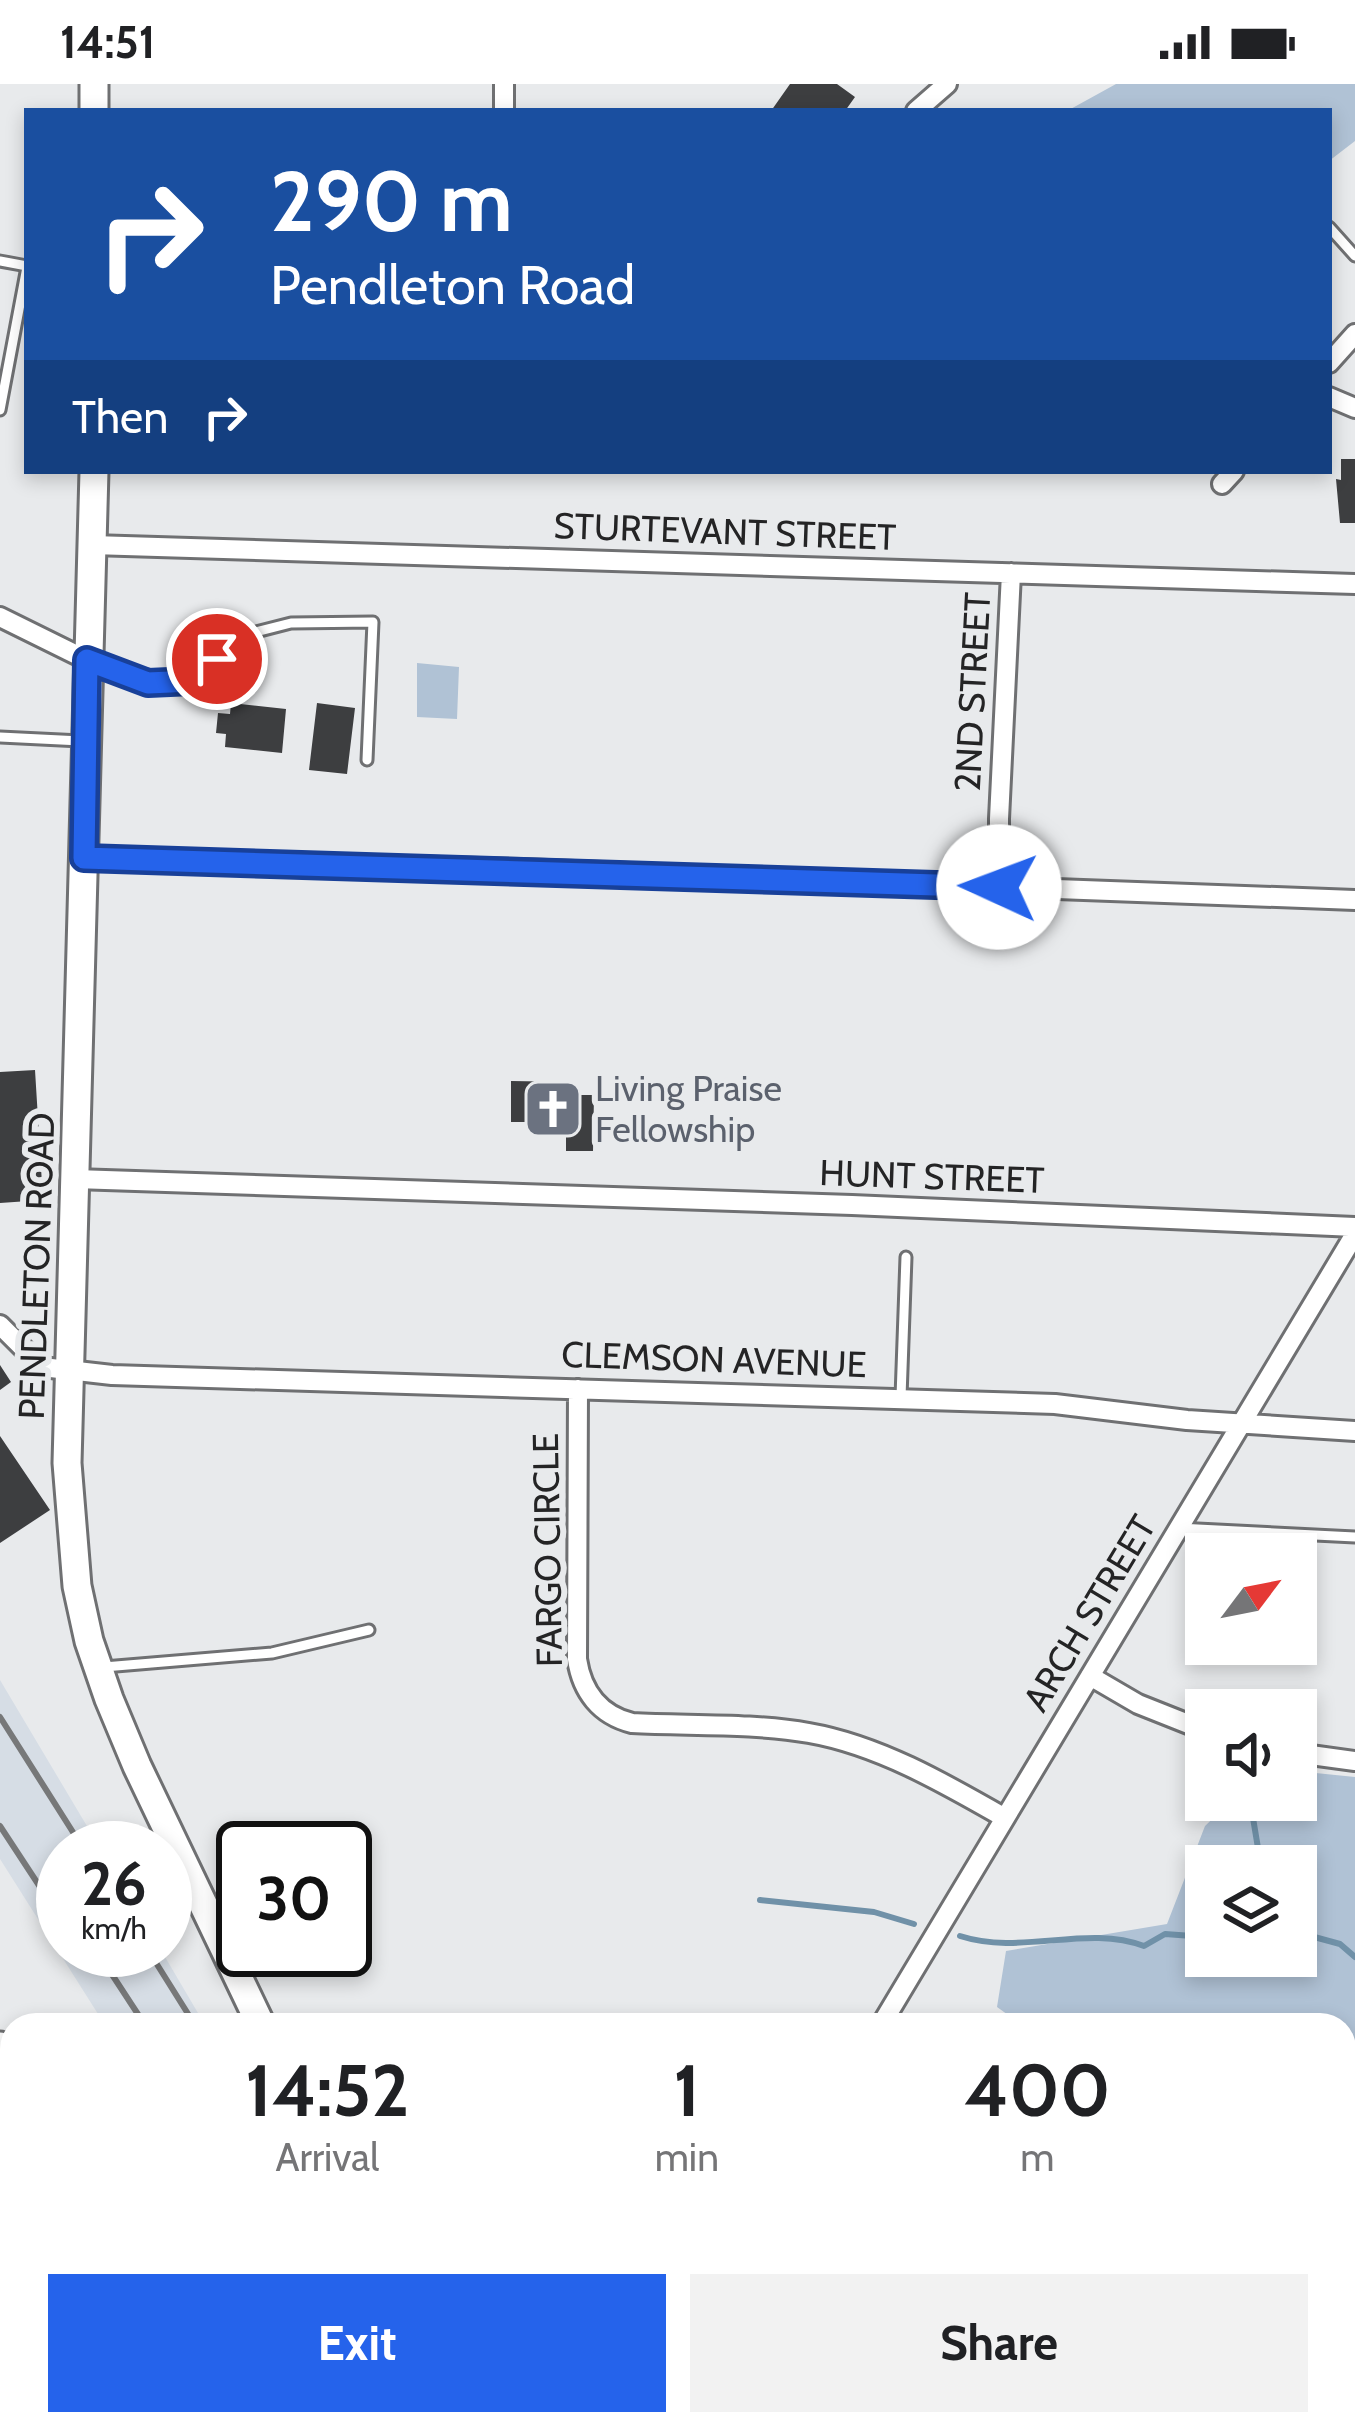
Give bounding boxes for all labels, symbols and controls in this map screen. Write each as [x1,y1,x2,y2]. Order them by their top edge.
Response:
text: 14:51 [60,15,155,69]
text: 290 m [270,150,513,252]
icon: right [72,156,228,312]
text: Pendleton Road [270,252,635,318]
icon: right [192,384,258,450]
text: Then [72,390,168,444]
street label: STURTEVANT STREET [553,503,897,559]
street label: 2ND STREET [945,591,999,793]
pin [166,608,268,710]
icon: arrive [184,626,250,692]
position arrow [936,824,1062,950]
place label: Living Praise Fellowship [595,1066,782,1151]
church icon: Living Praise Fellowship [522,1078,584,1140]
street label: PENDLETON ROAD [9,1112,63,1420]
street label: HUNT STREET [819,1150,1045,1202]
street label: CLEMSON AVENUE [561,1332,867,1386]
street label: FARGO CIRCLE [523,1433,571,1667]
street label: ARCH STREET [1013,1507,1165,1719]
north arrow [1185,1533,1317,1665]
map controls [1185,1533,1317,1977]
button: sound [1185,1689,1317,1821]
speed limit sign: 30 [216,1821,372,1977]
button: layers [1185,1845,1317,1977]
text: 26 [81,1847,147,1920]
text: km/h [81,1910,147,1947]
text: 14:52 [245,2047,409,2134]
text: 1 [674,2047,700,2134]
text: 400 [964,2047,1111,2134]
text: Arrival [275,2133,379,2181]
text: min [655,2133,719,2181]
text: m [1020,2133,1055,2181]
button: Exit [48,2274,666,2412]
button: Share [690,2274,1308,2412]

